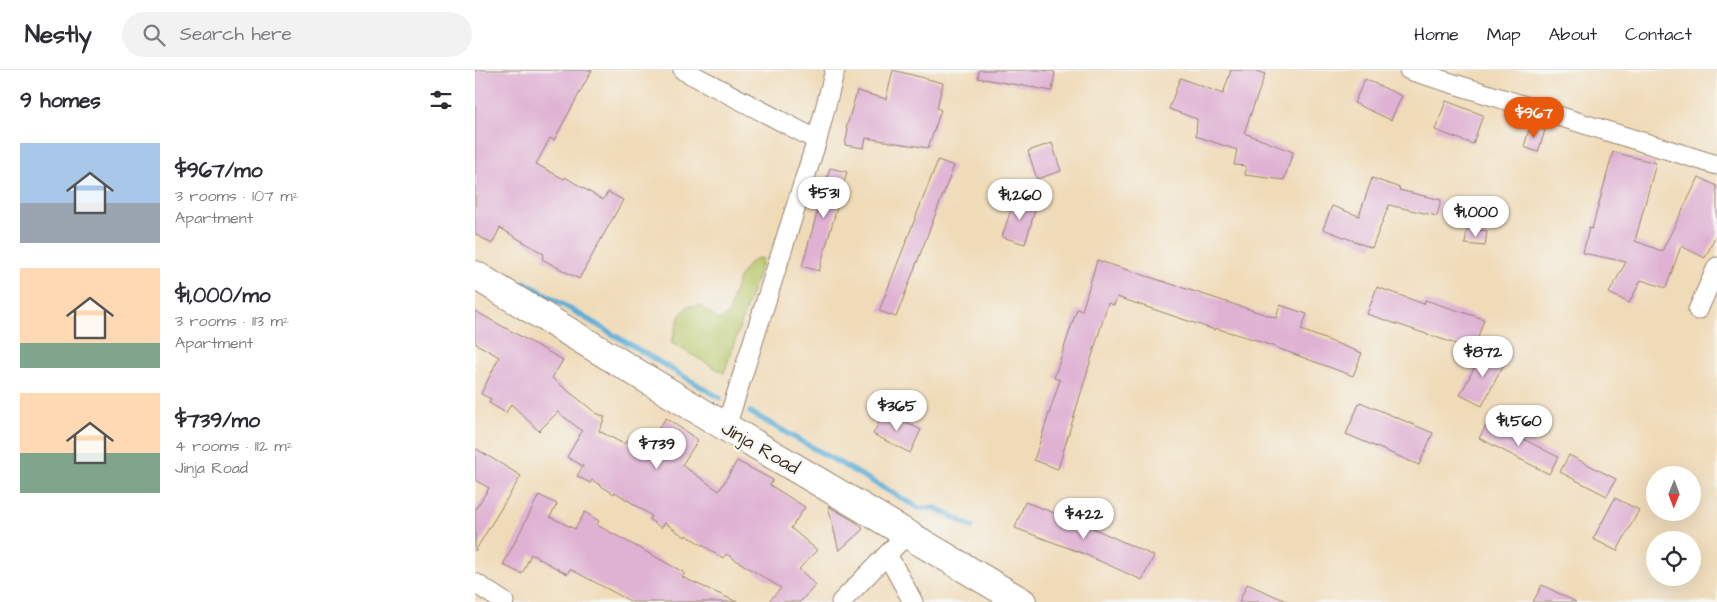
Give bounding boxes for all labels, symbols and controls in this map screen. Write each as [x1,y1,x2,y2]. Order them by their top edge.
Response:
search box [122,12,472,57]
text: Nestly [25,18,92,52]
icon: search [140,21,168,49]
text: Search here [180,21,292,48]
text: Home [1414,22,1459,47]
text: Map [1487,22,1521,47]
text: About [1549,22,1597,47]
text: Contact [1625,22,1692,47]
text: 9 homes [20,86,101,115]
icon: filters [427,86,455,114]
pin: $967 [1504,97,1564,139]
text: $967 [1515,102,1553,124]
text: $967/mo [175,156,262,185]
icon: home [60,163,120,223]
pin: $531 [794,176,854,219]
pin: $1,260 [979,178,1061,221]
text: $531 [809,182,839,204]
text: $1,260 [998,184,1042,206]
text: 3 rooms · 107 m² [175,185,299,207]
pin: $1,000 [1435,196,1517,238]
text: $1,000 [1454,201,1498,223]
text: Apartment [175,207,253,229]
text: $1,000/mo [175,281,271,310]
icon: home [60,288,120,348]
text: 3 rooms · 113 m² [175,310,289,332]
text: Apartment [175,332,253,354]
pin: $872 [1453,336,1513,378]
text: $872 [1464,341,1502,363]
pin: $365 [867,390,927,432]
text: $365 [878,395,916,417]
pin: $1,560 [1478,404,1560,447]
text: $739/mo [175,406,260,435]
text: $1,560 [1496,410,1542,432]
icon: home [60,413,120,473]
street label: Jinja Road [716,415,805,482]
pin: $739 [627,428,687,470]
text: $739 [639,433,675,455]
text: 4 rooms · 112 m² [175,435,293,457]
text: Jinja Road [175,457,248,479]
north arrow [1646,466,1701,521]
map controls [1646,466,1701,586]
pin: $422 [1054,498,1114,540]
text: $422 [1065,503,1103,525]
button: locate [1646,531,1701,586]

